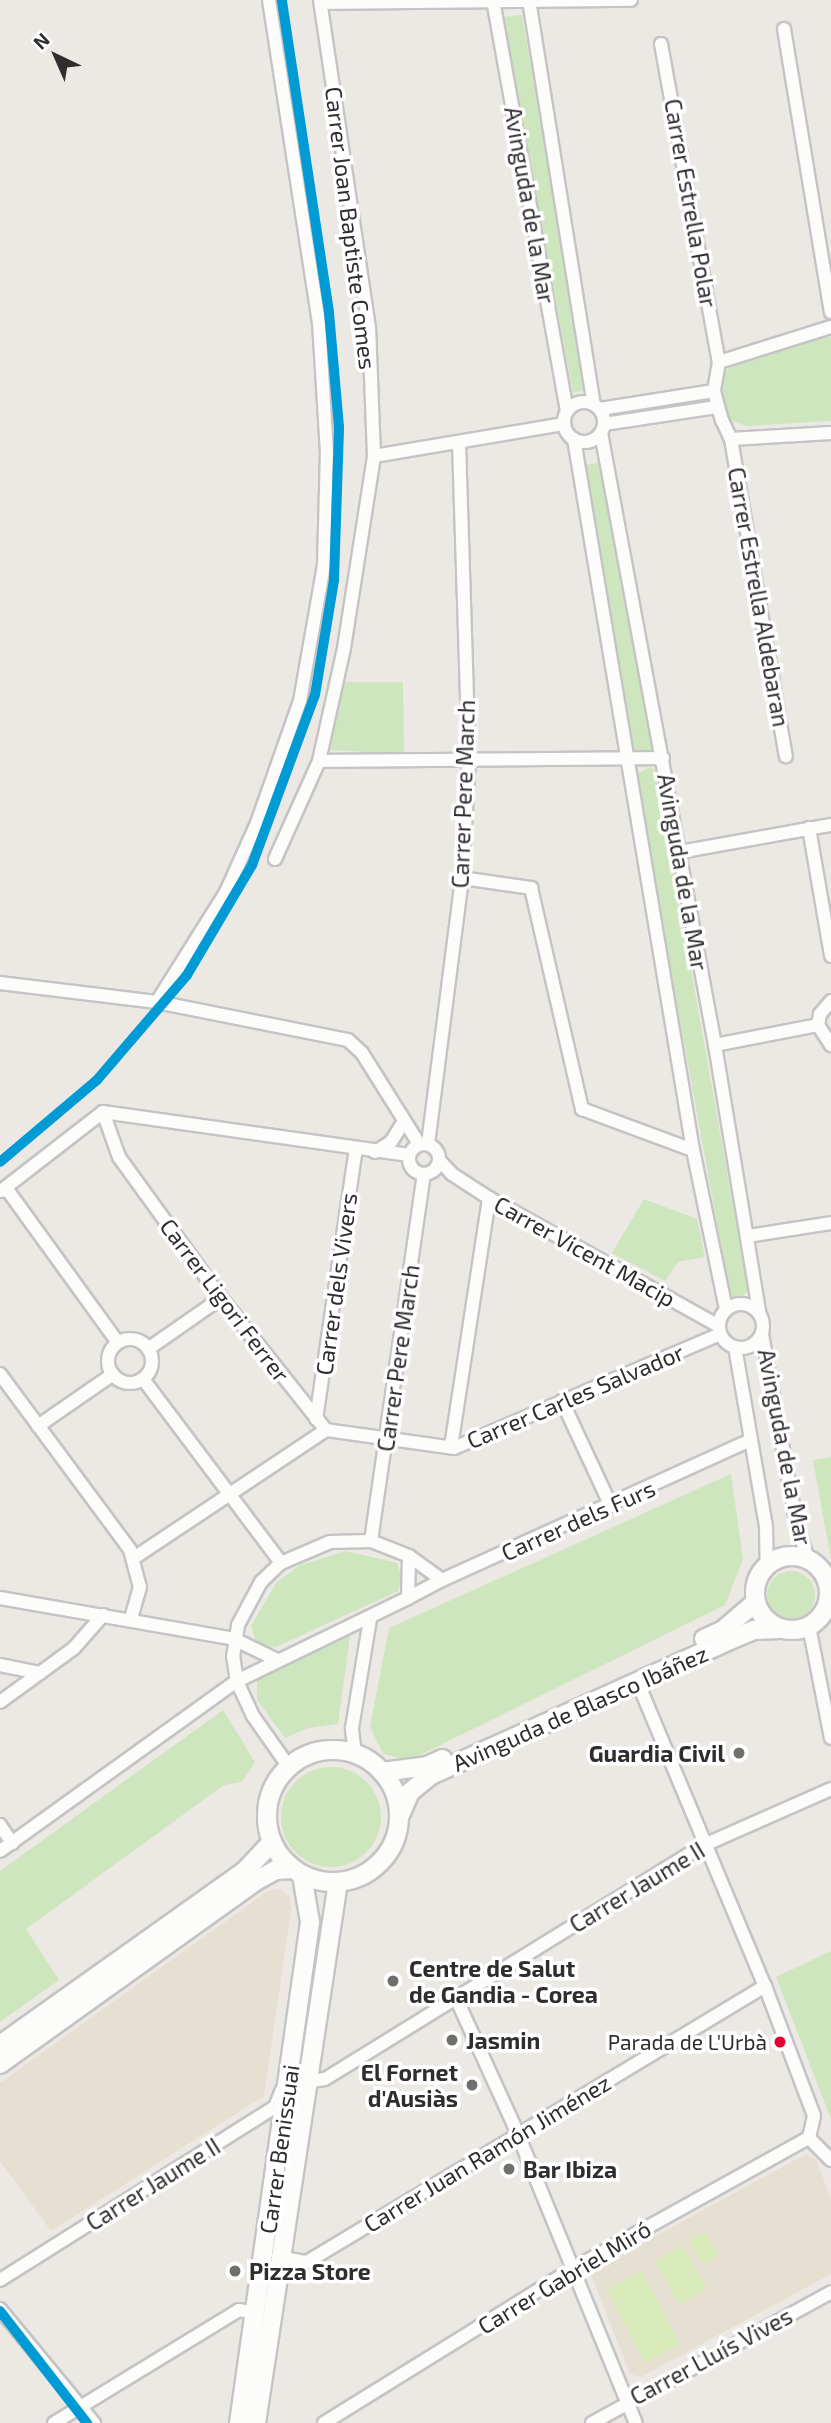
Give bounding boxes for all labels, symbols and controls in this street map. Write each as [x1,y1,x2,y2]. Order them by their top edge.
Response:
north arrow [21,21,91,91]
text: N [28,27,54,54]
street label: Carrer Joan Baptiste Comes [320,85,382,371]
street label: Carrer Estrella Polar [659,96,723,310]
street label: Avinguda de la Mar [499,104,561,306]
street label: Carrer Estrella Aldebaran [722,464,796,730]
street label: Carrer Pere March [446,699,480,889]
street label: Avinguda de la Mar [652,771,714,973]
street label: Carrer Vicent Macip [489,1189,681,1313]
street label: Carrer dels Vivers [309,1191,363,1377]
street label: Carrer Ligori Ferrer [154,1213,296,1387]
street label: Carrer Pere March [371,1262,425,1454]
street label: Carrer Carles Salvador [462,1338,688,1454]
street label: Avinguda de la Mar [752,1347,818,1547]
street label: Carrer dels Furs [497,1474,659,1566]
street label: Avinguda de Blasco Ibáñez [448,1639,712,1777]
place label: Guardia Civil [589,1739,725,1767]
marker: Guardia Civil [731,1745,747,1761]
street label: Carrer Jaume II [564,1836,710,1938]
place label: Centre de Salut de Gandia - Corea [409,1954,598,2008]
marker: Centre de Salut de Gandia - Corea [383,1971,403,1991]
place label: Jasmin [466,2026,540,2054]
place label: Parada de L'Urbà [608,2029,767,2055]
marker: Jasmin [444,2032,460,2048]
marker: Parada de L'Urbà [773,2035,787,2049]
place label: El Fornet d'Ausiàs [360,2058,458,2112]
street label: Carrer Benissuai [253,2062,305,2236]
street label: Carrer Juan Ramón Jiménez [358,2068,616,2238]
marker: El Fornet d'Ausiàs [464,2077,480,2093]
street label: Carrer Jaume II [80,2132,226,2236]
place label: Bar Ibiza [523,2155,618,2183]
marker: Bar Ibiza [501,2161,517,2177]
street label: Carrer Gabriel Miró [472,2214,656,2340]
place label: Pizza Store [249,2257,371,2285]
marker: Pizza Store [227,2263,243,2279]
street label: Carrer Lluís Vives [625,2301,797,2411]

